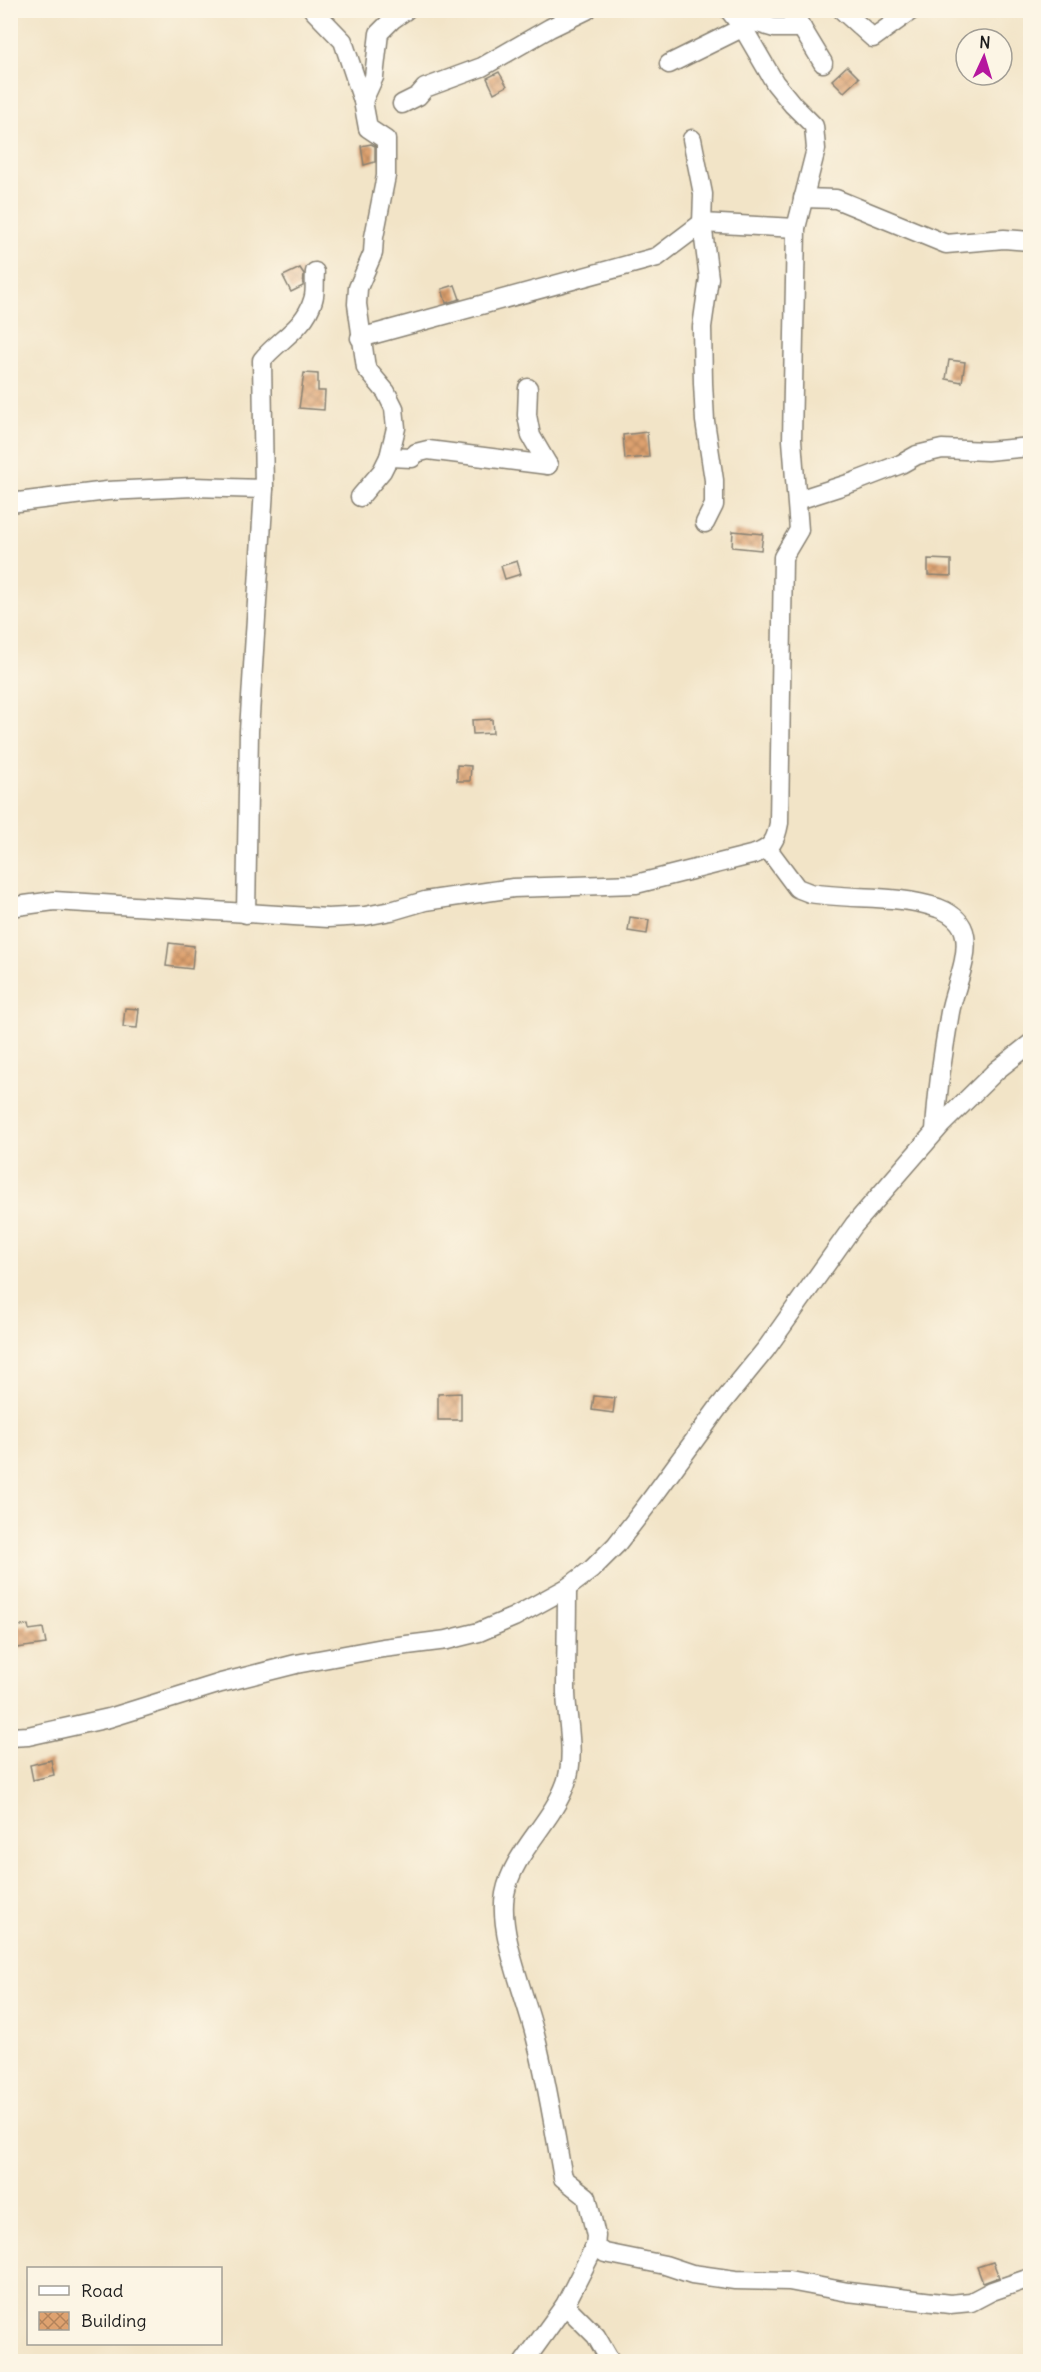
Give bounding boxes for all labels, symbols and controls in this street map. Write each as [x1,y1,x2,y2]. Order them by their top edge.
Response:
north arrow [954,27,1014,87]
text: N [979,32,991,52]
legend [27,2267,222,2345]
text: Road [81,2279,124,2302]
text: Building [81,2309,146,2332]

